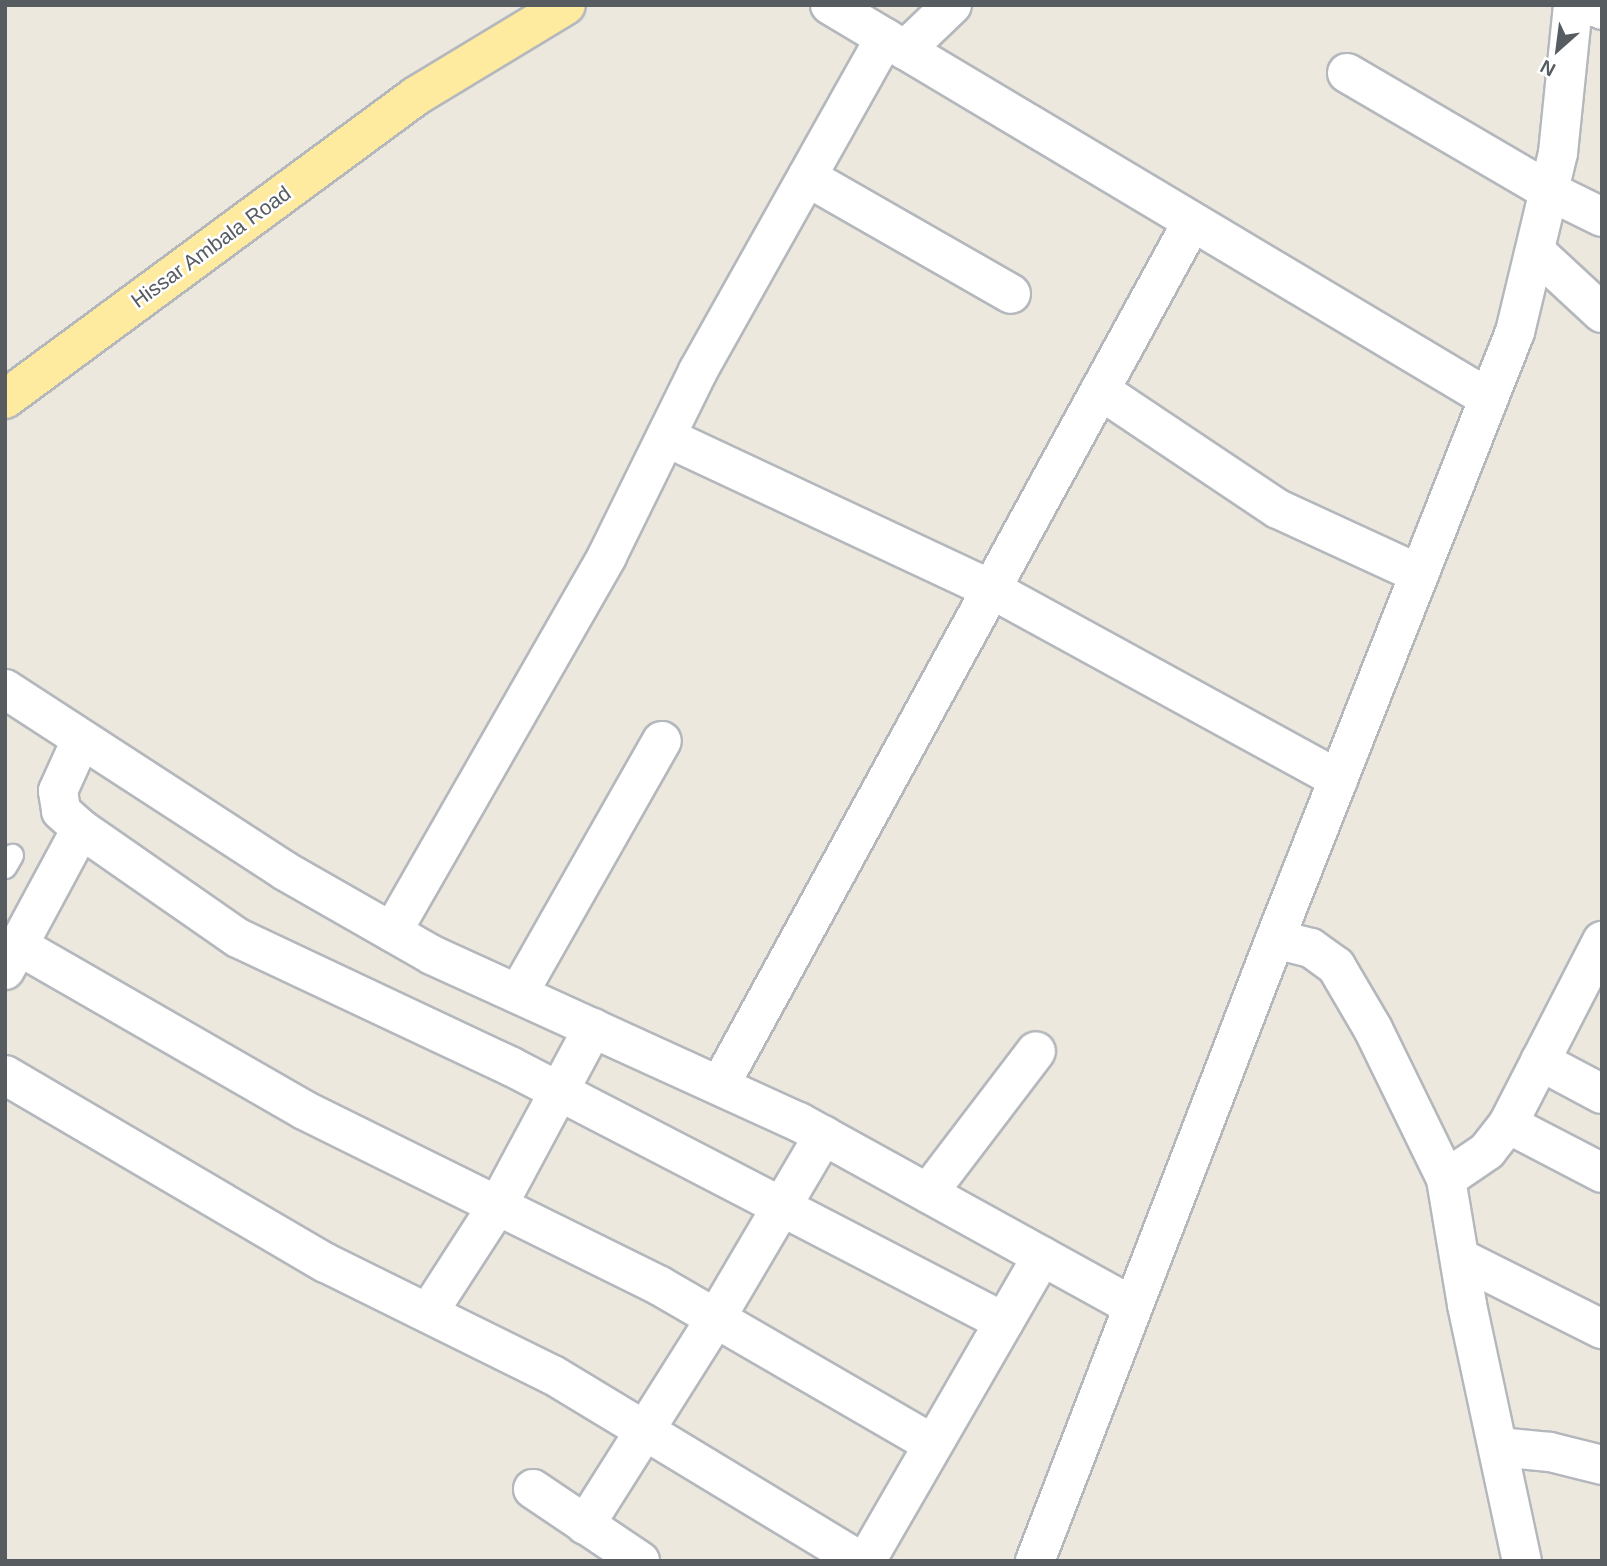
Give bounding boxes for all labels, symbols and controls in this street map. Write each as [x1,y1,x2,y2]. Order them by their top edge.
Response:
north arrow [1523,14,1593,84]
text: N [1537,55,1559,80]
street label: Hissar Ambala Road [126,180,296,314]

